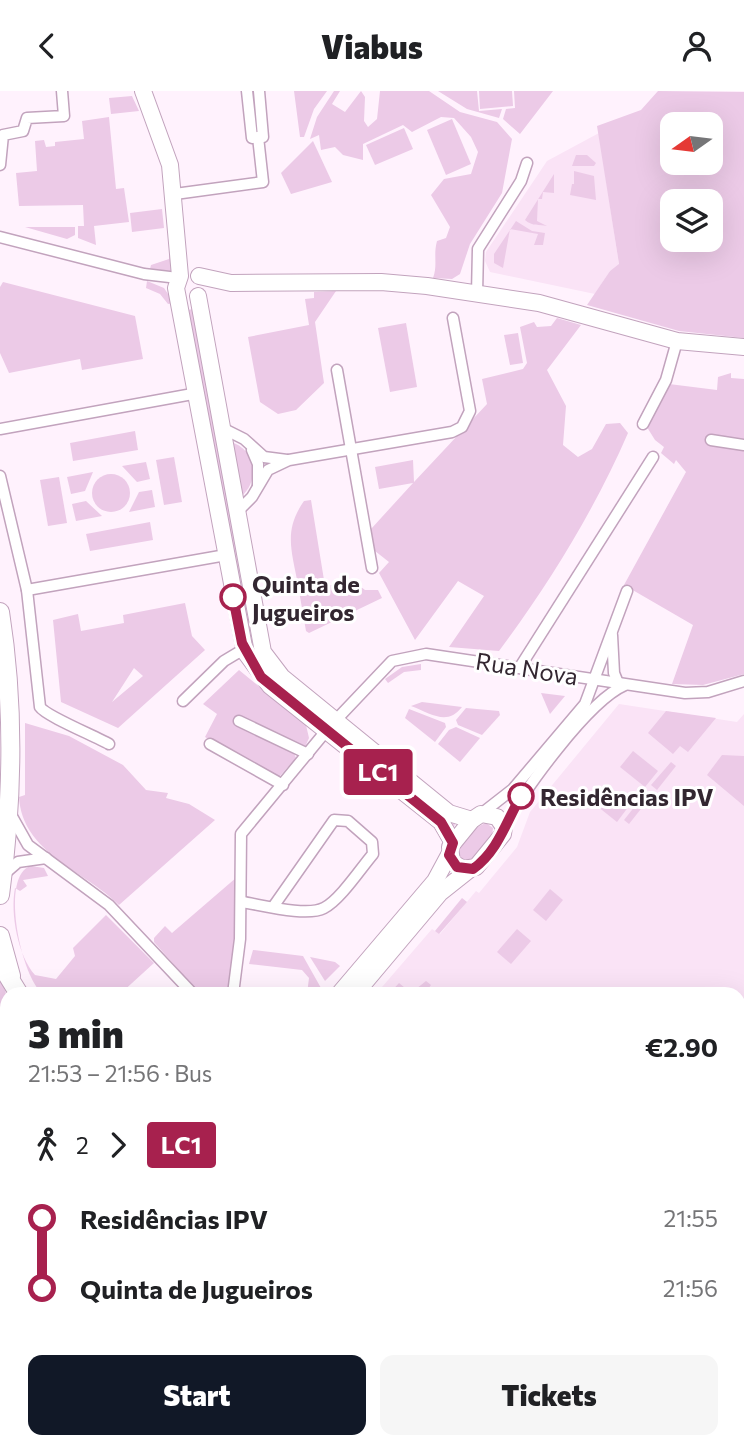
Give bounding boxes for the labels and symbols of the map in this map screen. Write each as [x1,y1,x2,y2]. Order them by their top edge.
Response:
north arrow [660,112,723,175]
place label: Quinta de Jugueiros [252,569,360,626]
marker: Quinta de Jugueiros [220,584,246,610]
street label: Rua Nova [474,646,580,690]
line badge: LC1 [338,749,418,795]
place label: Residências IPV [540,782,714,811]
marker: Residências IPV [508,783,534,809]

